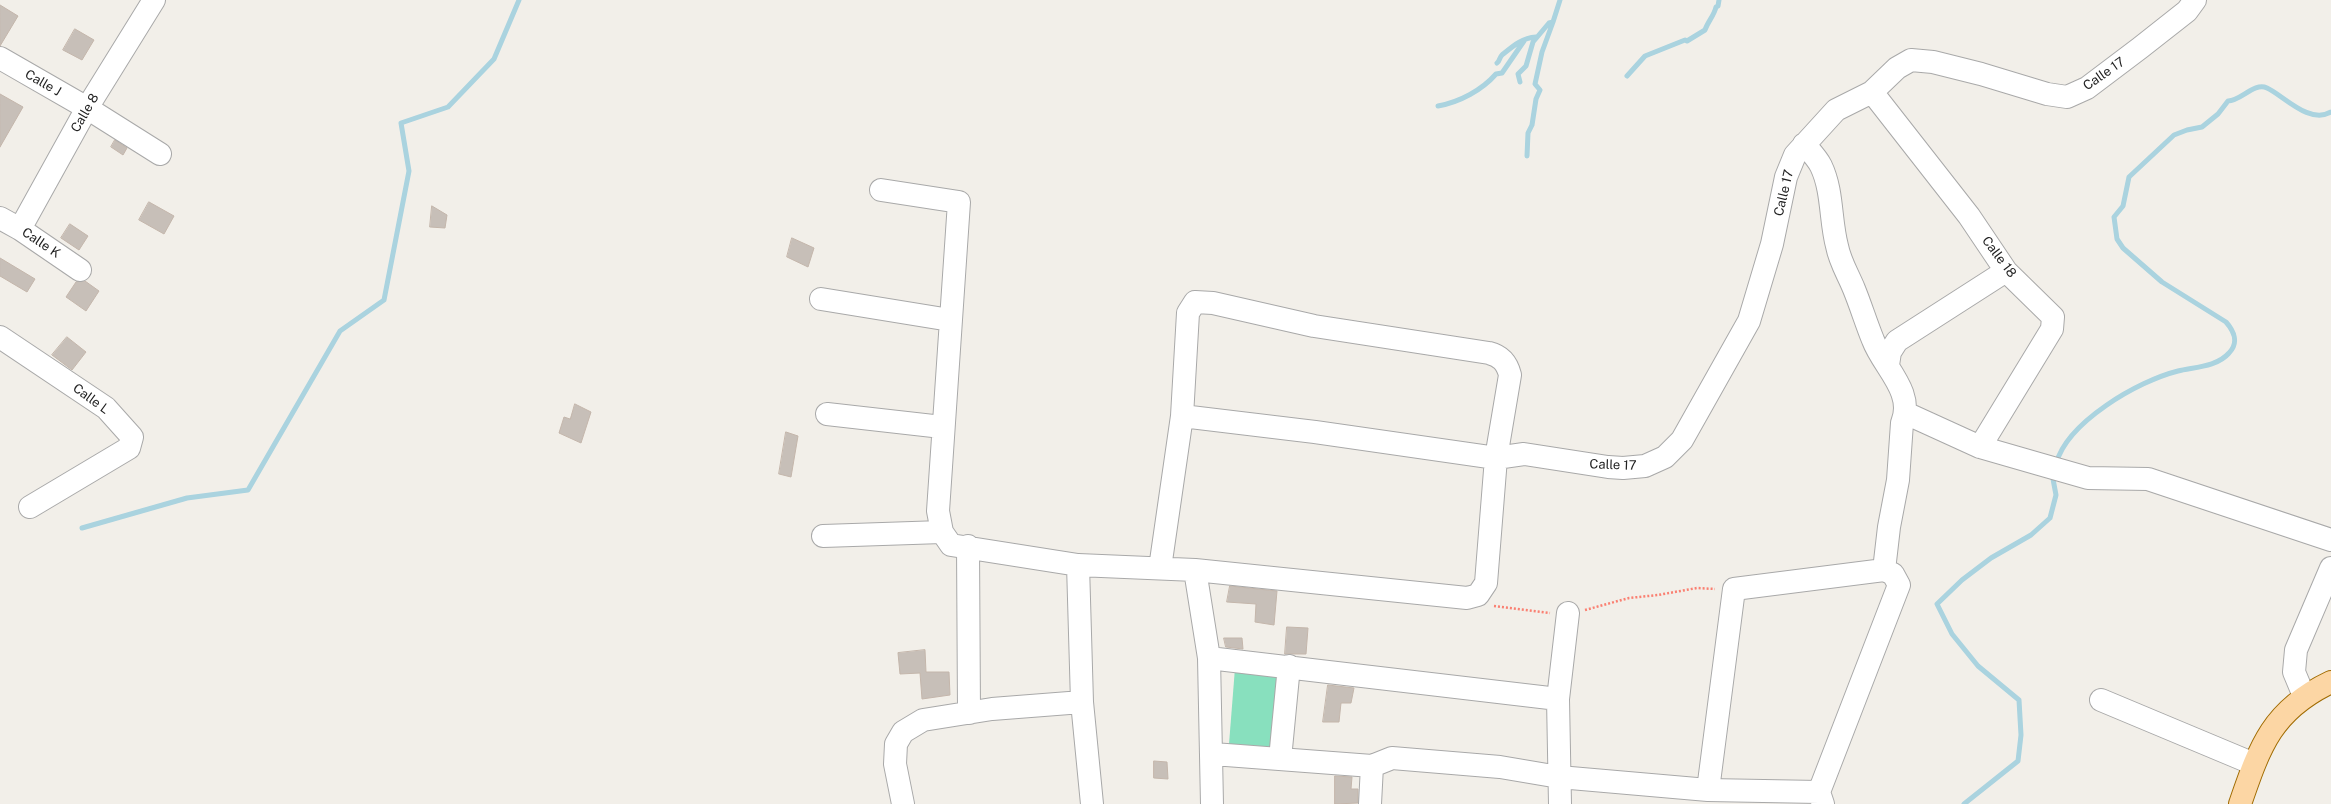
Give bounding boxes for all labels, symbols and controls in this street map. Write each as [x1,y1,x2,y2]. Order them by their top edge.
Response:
street label: Calle 17 [2080,54,2128,94]
street label: Calle J [22,66,64,100]
street label: Calle 8 [68,91,102,135]
street label: Calle 17 [1771,168,1797,218]
street label: Calle K [19,225,63,261]
street label: Calle 18 [1978,233,2020,281]
street label: Calle L [70,381,112,417]
street label: Calle 17 [1589,456,1637,474]

